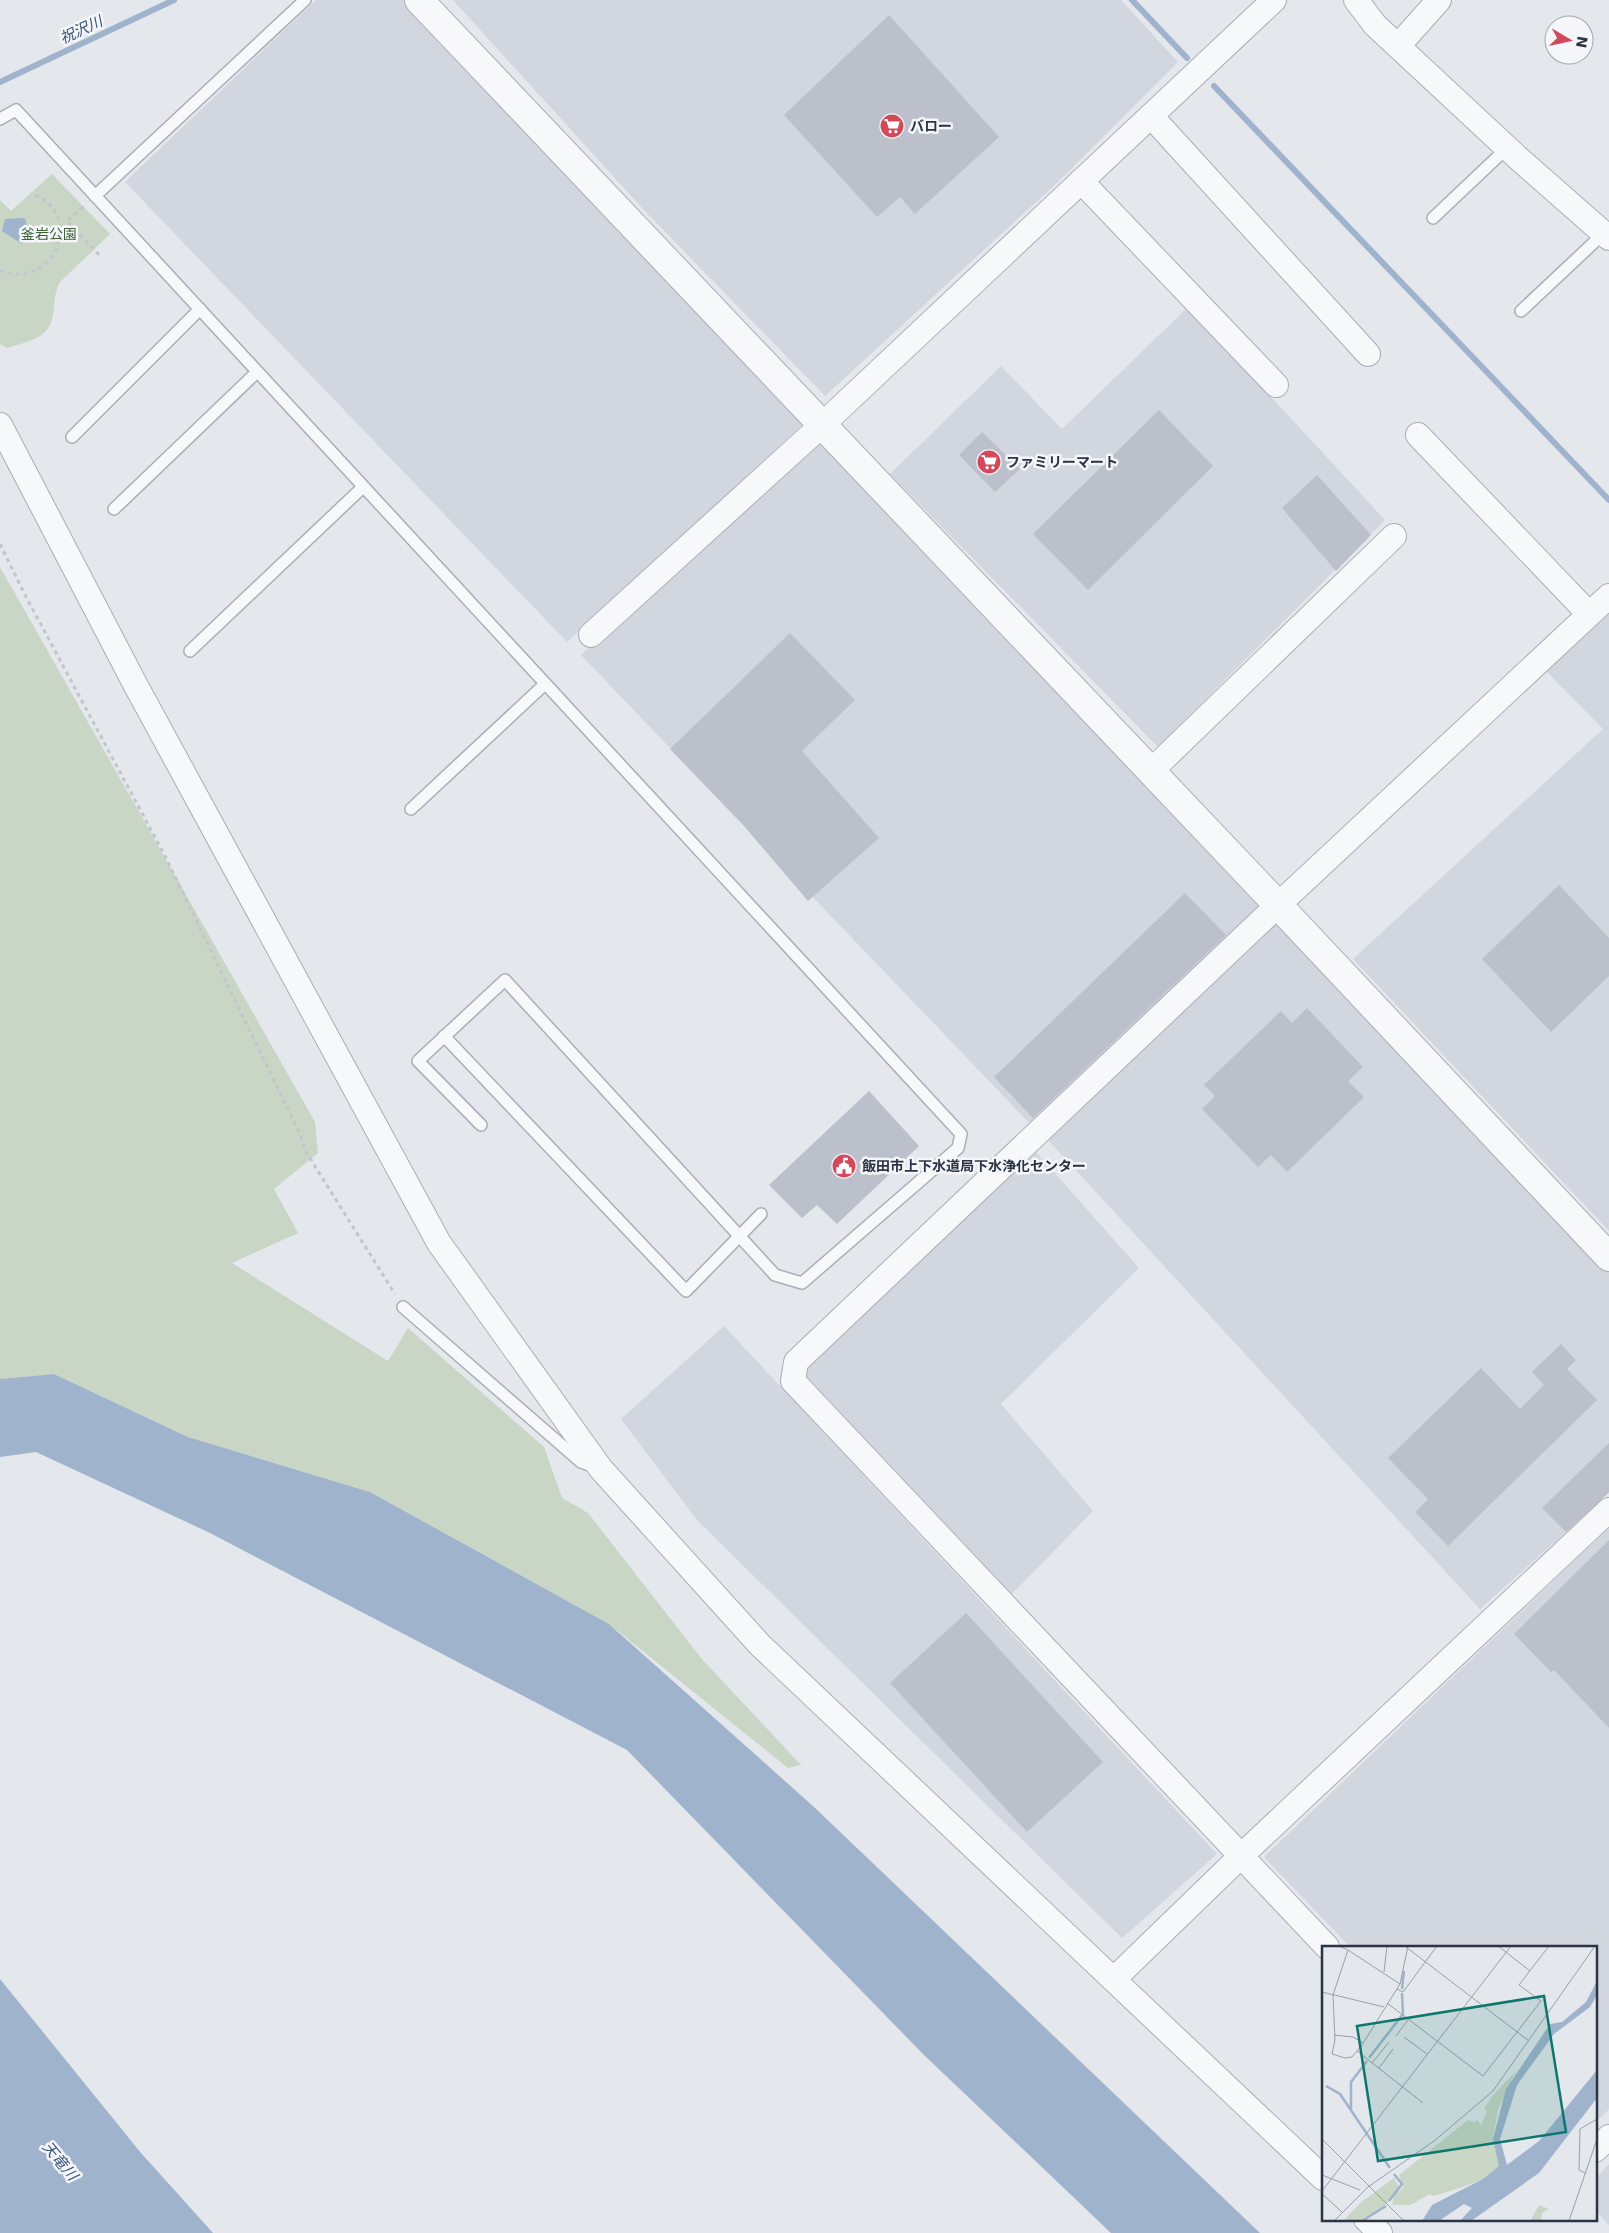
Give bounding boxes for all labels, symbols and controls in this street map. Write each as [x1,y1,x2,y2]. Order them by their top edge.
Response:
water label: 祝沢川 [57,11,107,48]
north arrow [1544,15,1594,65]
text: N [1573,35,1591,49]
supermarket icon: バロー [879,113,905,139]
place label: バロー [910,118,952,134]
park label: 釜岩公園 [21,226,77,242]
supermarket icon: ファミリーマート [976,449,1002,475]
place label: ファミリーマート [1006,454,1118,470]
public building icon: 飯田市上下水道局下水浄化センター [831,1153,857,1179]
place label: 飯田市上下水道局下水浄化センター [862,1158,1086,1174]
inset map [1322,1946,1596,2220]
water label: 天竜川 [39,2138,83,2186]

